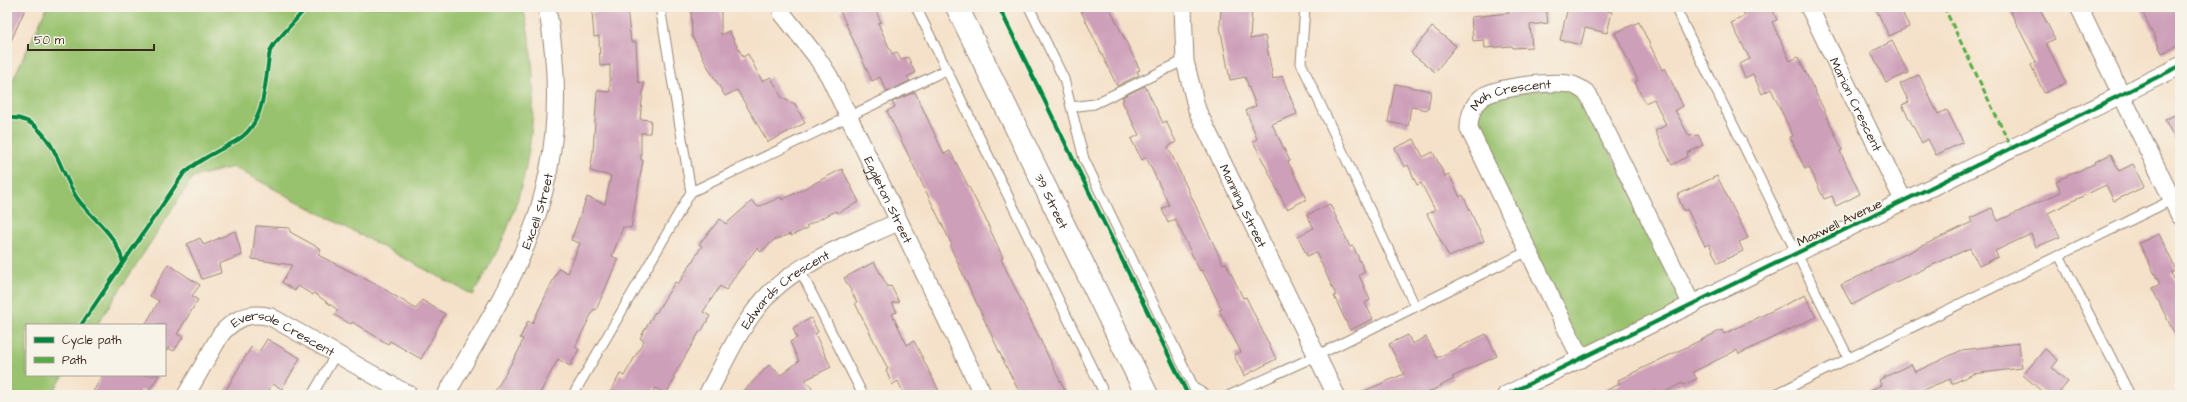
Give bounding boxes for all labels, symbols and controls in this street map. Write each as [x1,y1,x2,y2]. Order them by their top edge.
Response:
scale bar [28,26,154,52]
text: 50 m [34,32,65,49]
street label: Marion Crescent [1825,54,1886,155]
street label: Mah Crescent [1466,75,1552,115]
street label: Eggleton Street [859,154,917,247]
street label: Manning Street [1215,161,1271,252]
street label: Excell Street [517,171,558,252]
street label: 39 Street [1030,171,1073,233]
street label: Maxwell Avenue [1794,195,1885,251]
street label: Edwards Crescent [737,246,833,333]
street label: Eversole Crescent [227,307,339,362]
legend [26,324,166,376]
text: Cycle path [62,332,121,350]
text: Path [62,352,87,369]

